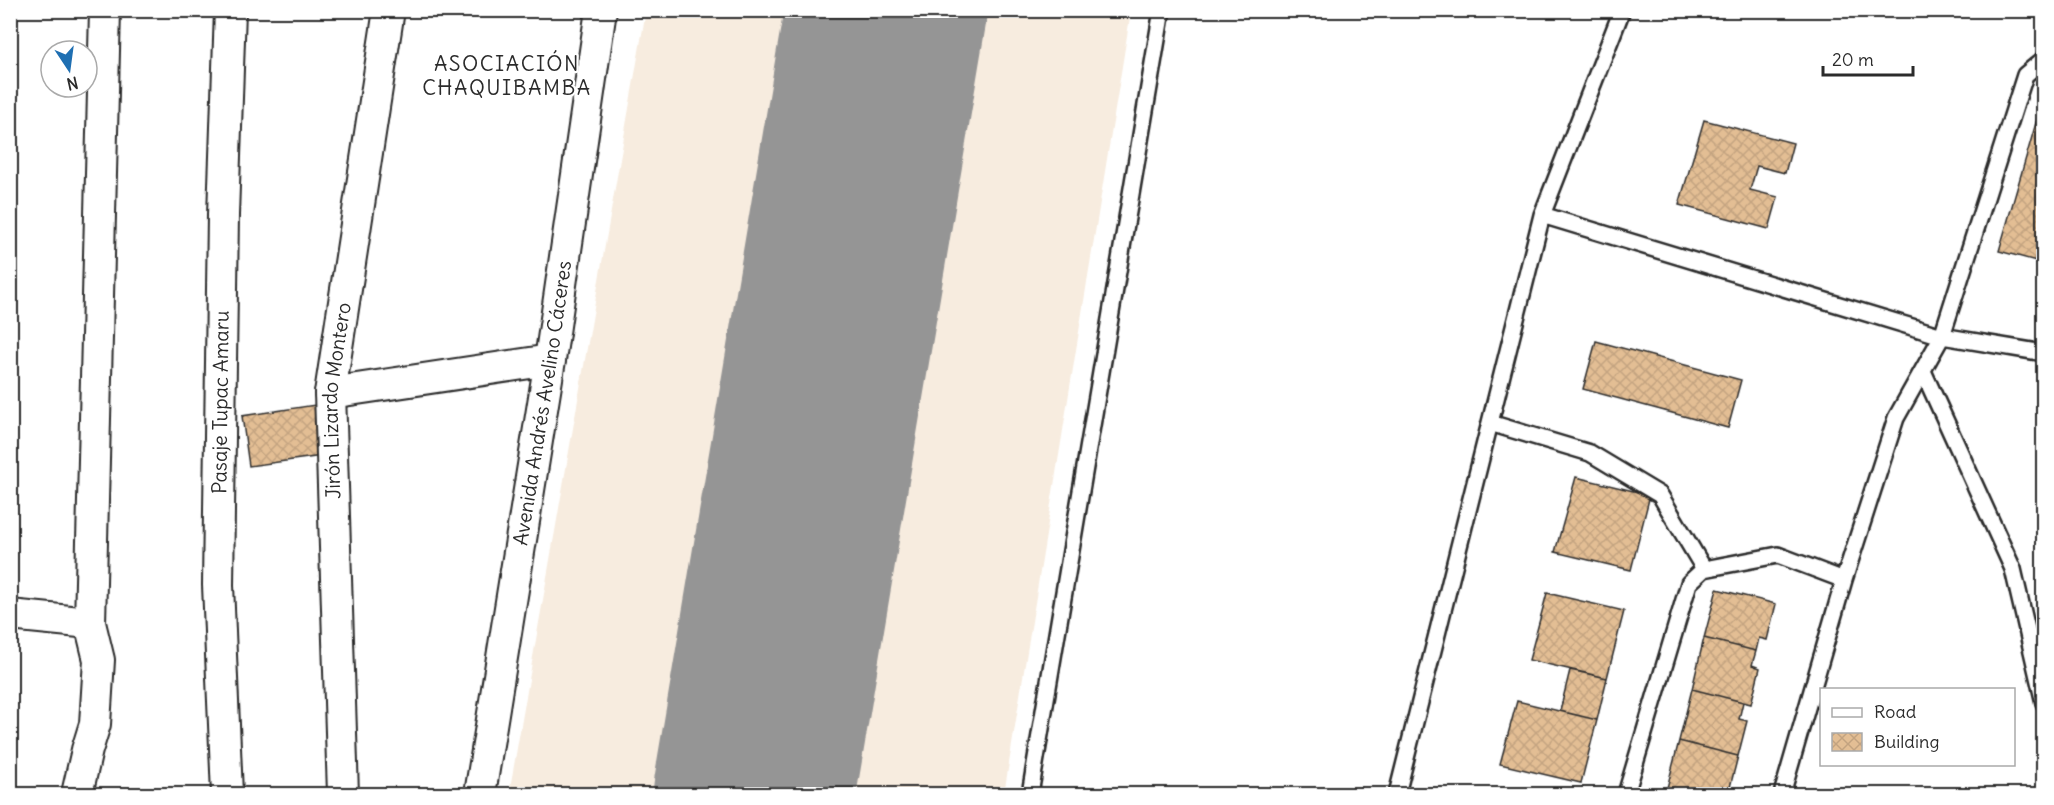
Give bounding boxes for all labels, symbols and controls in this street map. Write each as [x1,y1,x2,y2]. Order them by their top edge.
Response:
north arrow [39,39,99,99]
scale bar [1823,39,1913,77]
text: 20 m [1832,48,1874,71]
district label: ASOCIACIÓN CHAQUIBAMBA [422,50,592,101]
text: N [65,73,80,95]
street label: Avenida Andrés Avelino Cáceres [507,259,576,547]
street label: Jirón Lizardo Montero [317,300,356,499]
street label: Pasaje Tupac Amaru [206,310,234,494]
legend [1820,688,2015,766]
text: Road [1874,700,1917,723]
text: Building [1874,730,1939,753]

